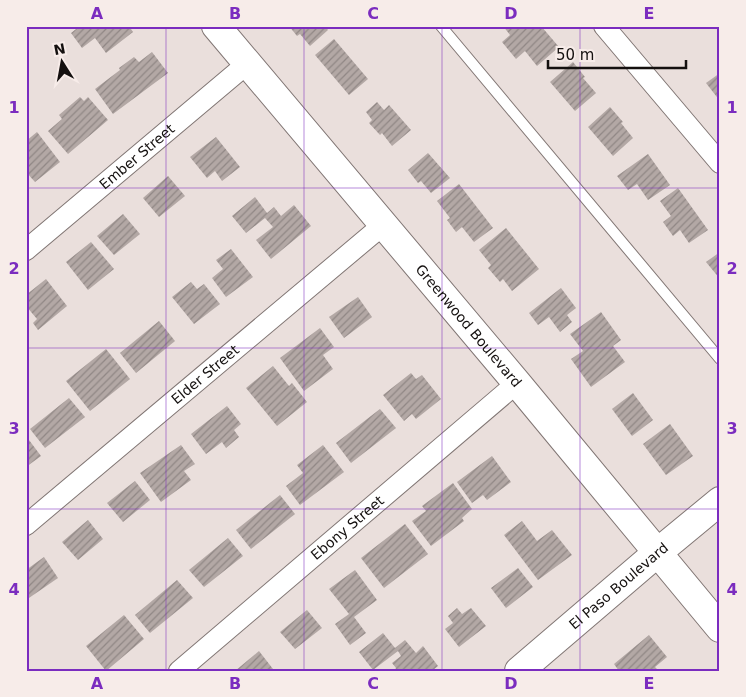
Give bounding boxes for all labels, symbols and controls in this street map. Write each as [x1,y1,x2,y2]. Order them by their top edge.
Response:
text: A [91,4,104,23]
text: B [229,4,241,23]
text: C [367,4,379,23]
text: D [504,4,518,23]
text: E [644,4,654,23]
north arrow [38,38,88,88]
scale bar [548,38,686,70]
text: N [52,40,67,58]
text: 50 m [556,46,594,64]
text: 1 [8,98,20,117]
text: 1 [726,98,738,117]
street label: Ember Street [96,120,178,193]
text: 2 [8,259,20,278]
text: 2 [726,259,738,278]
street label: Greenwood Boulevard [413,261,525,390]
street label: Elder Street [168,341,242,407]
text: 3 [8,419,20,438]
text: 3 [726,419,738,438]
street label: Ebony Street [308,492,387,563]
street label: El Paso Boulevard [566,539,671,633]
text: 4 [8,580,20,599]
text: 4 [726,580,738,599]
text: A [91,674,104,693]
text: B [229,674,241,693]
text: C [367,674,379,693]
text: D [504,674,518,693]
text: E [644,674,654,693]

